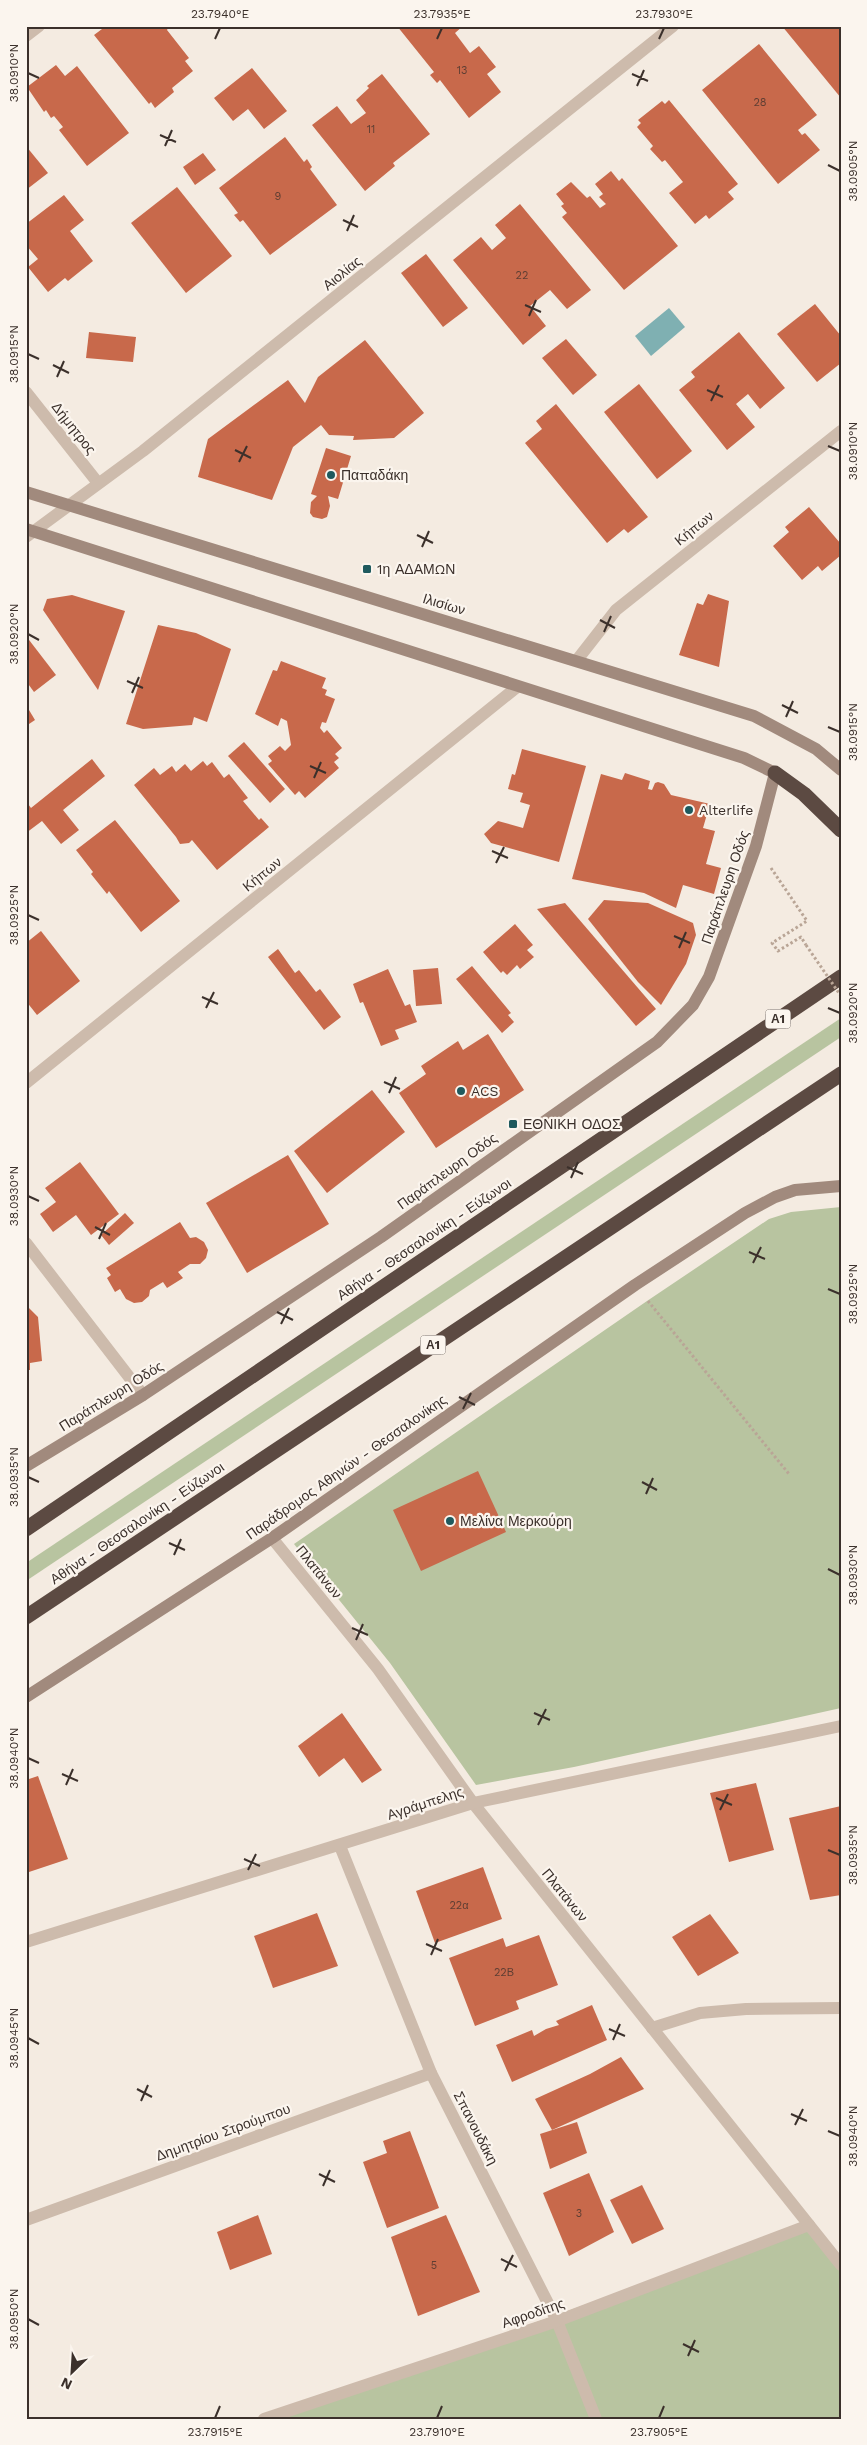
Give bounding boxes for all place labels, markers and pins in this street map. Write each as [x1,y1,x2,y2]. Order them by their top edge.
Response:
place label: Παπαδάκη [341,467,408,483]
marker: Παπαδάκη [325,469,337,481]
place label: 1η ΑΔΑΜΩΝ [377,561,455,577]
marker: 1η ΑΔΑΜΩΝ [361,563,373,575]
place label: Alterlife [699,802,753,818]
marker: Alterlife [683,804,695,816]
place label: ACS [471,1083,499,1099]
marker: ACS [455,1085,467,1097]
place label: ΕΘΝΙΚΗ ΟΔΟΣ [523,1116,621,1132]
marker: ΕΘΝΙΚΗ ΟΔΟΣ [507,1118,519,1130]
place label: Μελίνα Μερκούρη [460,1513,572,1529]
marker: Μελίνα Μερκούρη [444,1515,456,1527]

